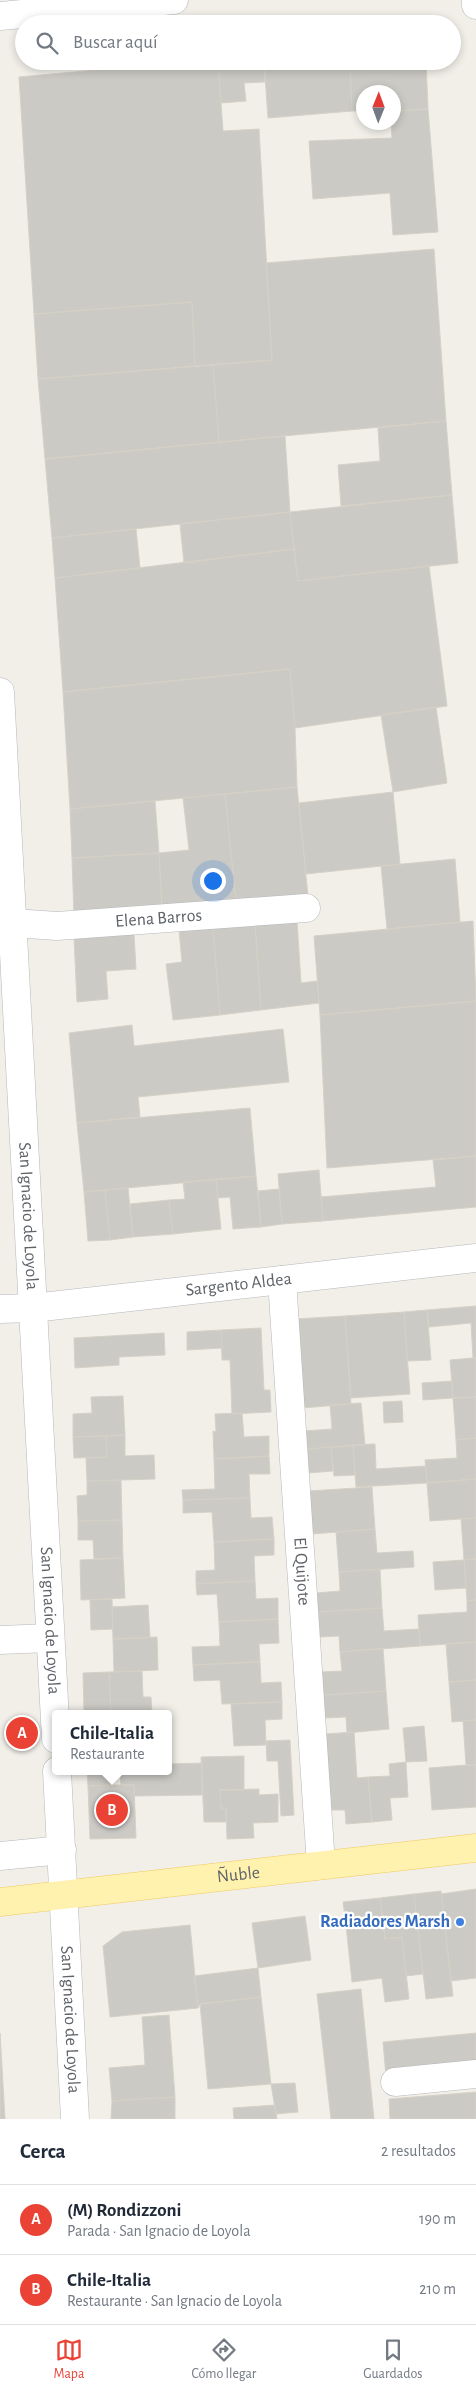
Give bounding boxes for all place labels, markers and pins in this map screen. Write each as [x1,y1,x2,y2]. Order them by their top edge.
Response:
pin: A [6,1714,38,1752]
pin: B [96,1791,128,1829]
place label: Radiadores Marsh [320,1913,450,1931]
marker: Radiadores Marsh [454,1916,466,1928]

